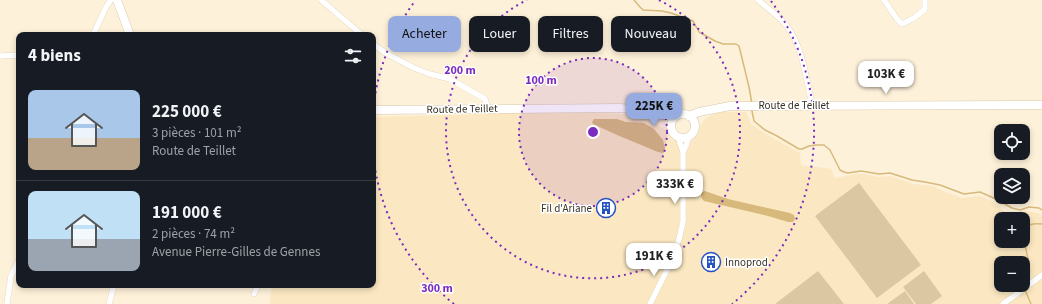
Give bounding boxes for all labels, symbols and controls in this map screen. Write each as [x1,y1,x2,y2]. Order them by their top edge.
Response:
chip: Acheter [388,16,461,52]
chip: Louer [469,16,530,52]
chip: Filtres [538,16,603,52]
chip: Nouveau [611,16,691,52]
text: 4 biens [28,44,81,68]
icon: filters [342,45,364,67]
pin: 103K € [853,61,919,95]
text: 200 m [444,62,476,79]
text: 103K € [867,65,905,83]
text: 100 m [525,72,557,89]
pin: 225K € [621,93,687,127]
text: 225K € [635,97,673,115]
street label: Route de Teillet [758,98,830,113]
text: 225 000 € [152,100,222,124]
street label: Route de Teillet [426,101,498,117]
icon: home [60,106,108,154]
text: 3 pièces · 101 m² [152,124,241,142]
map controls [994,124,1030,292]
button: locate [994,124,1030,160]
centre of rings [586,125,600,139]
text: Route de Teillet [152,142,236,160]
button: layers [994,168,1030,204]
pin: 333K € [642,171,708,205]
text: 333K € [656,175,694,193]
building icon: Fil d'Ariane [595,197,617,219]
text: 191 000 € [152,201,222,225]
place label: Fil d'Ariane [541,201,593,216]
icon: home [60,207,108,255]
button: + [994,212,1030,248]
text: 2 pièces · 74 m² [152,225,235,243]
text: Avenue Pierre-Gilles de Gennes [152,243,320,261]
pin: 191K € [621,243,687,277]
text: 191K € [635,247,673,265]
building icon: Innoprod [700,251,722,273]
place label: Innoprod [725,255,768,270]
button: − [994,256,1030,292]
text: 300 m [421,280,453,297]

